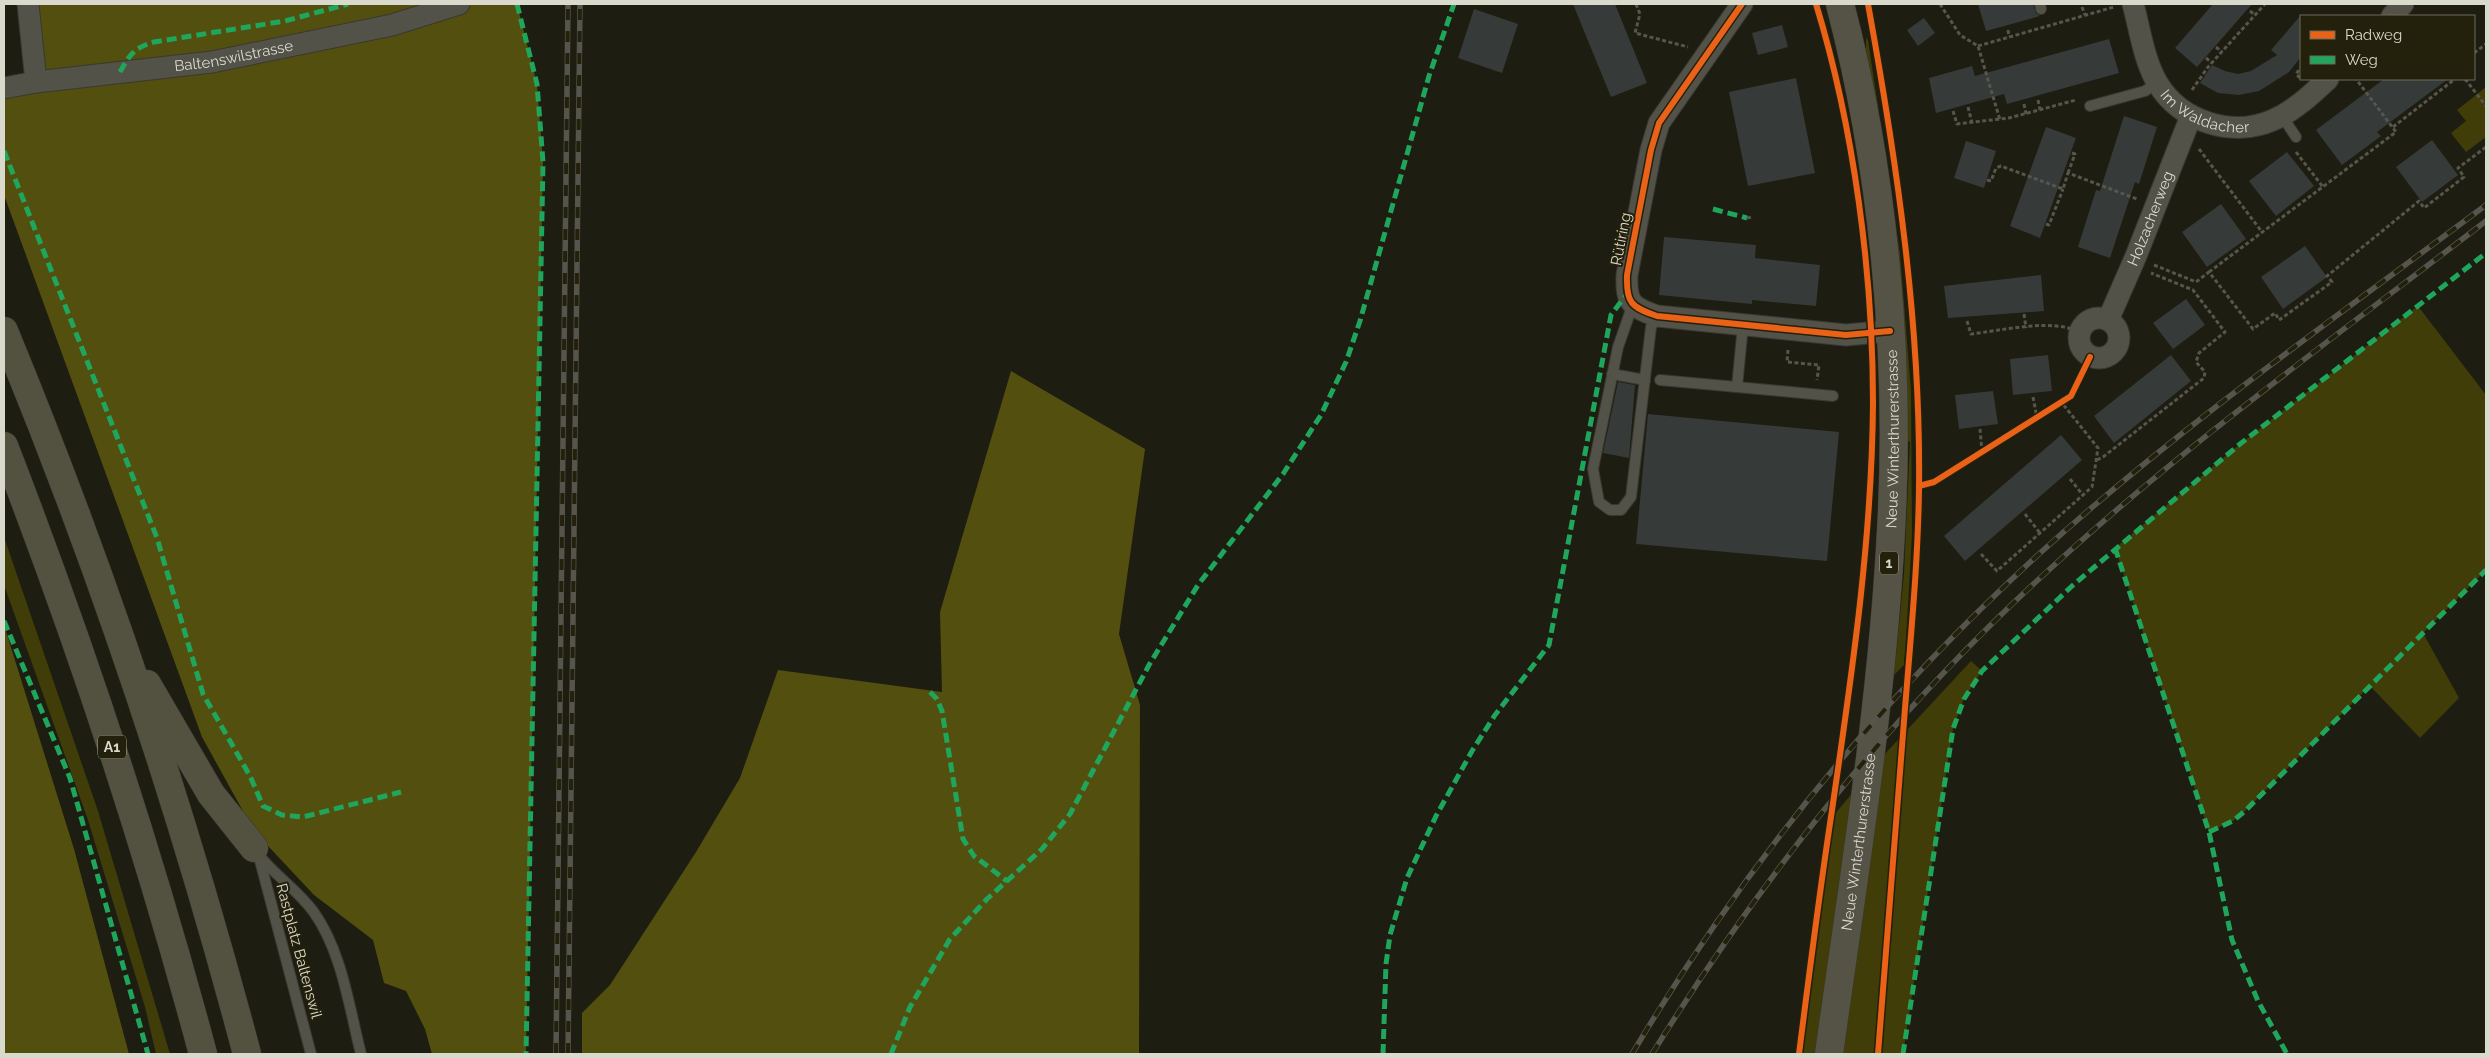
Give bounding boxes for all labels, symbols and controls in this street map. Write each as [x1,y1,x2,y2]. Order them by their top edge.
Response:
legend [2300,15,2475,80]
text: Radweg [2345,26,2402,44]
street label: Baltenswilstrasse [173,37,295,75]
text: Weg [2345,51,2378,69]
street label: Im Waldacher [2156,86,2251,136]
street label: Holzacherweg [2124,169,2177,269]
street label: Rütiring [1607,211,1635,267]
street label: Neue Winterthurerstrasse [1882,349,1903,529]
road number: 1 [1880,552,1898,574]
road number: A1 [98,736,126,759]
street label: Neue Winterthurerstrasse [1838,752,1880,932]
street label: Rastplatz Baltenswil [272,881,326,1021]

